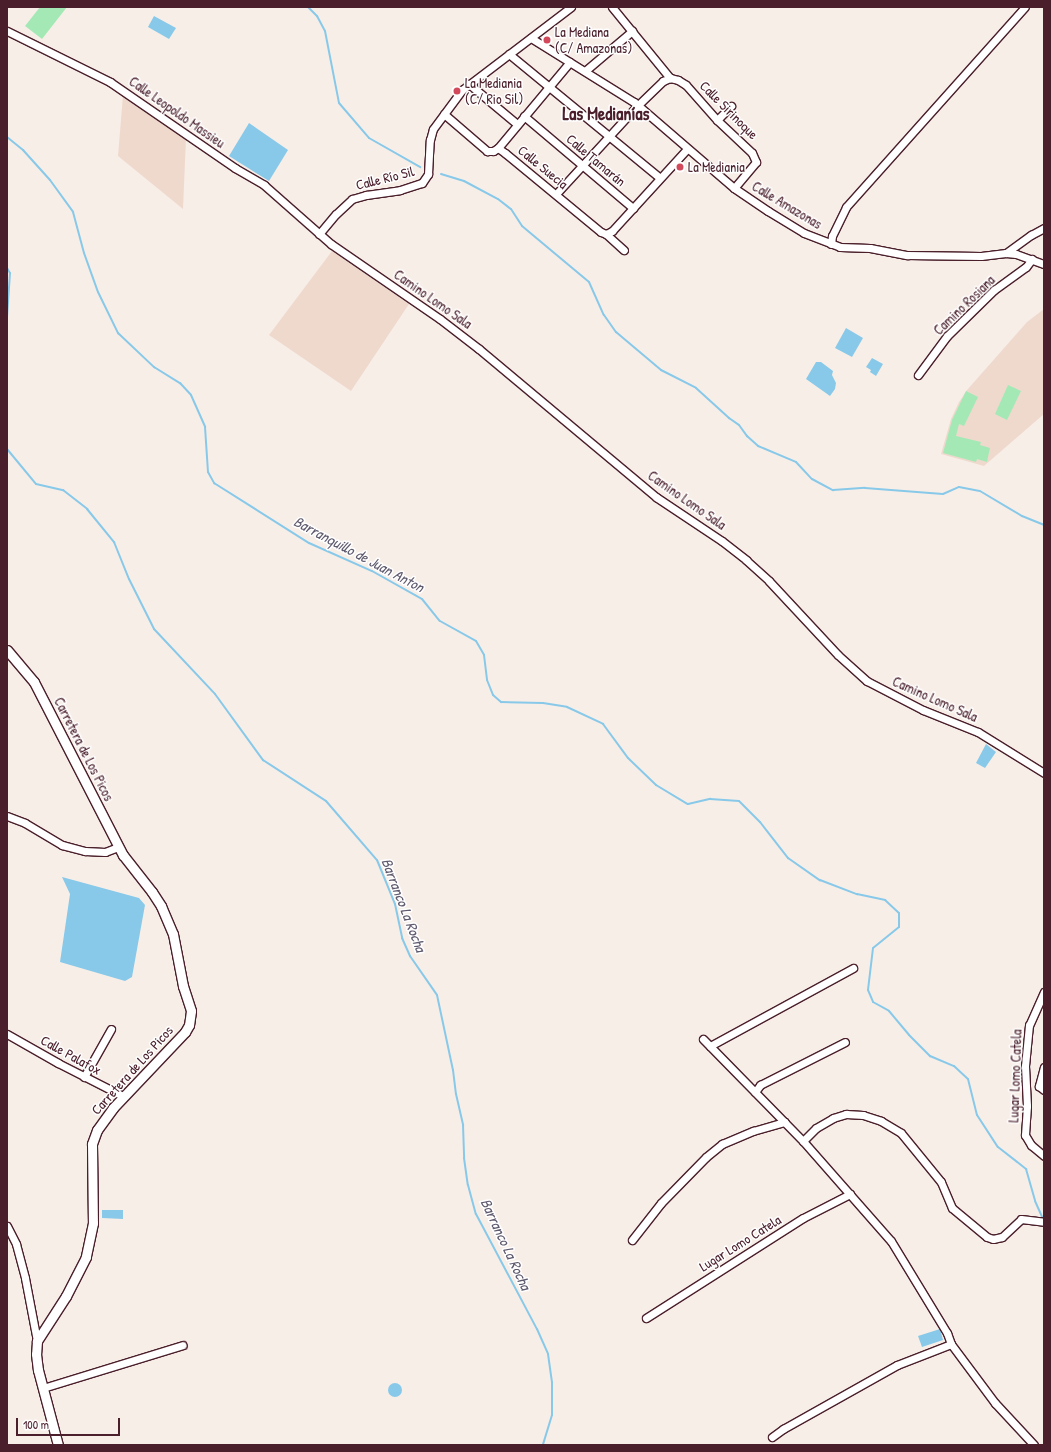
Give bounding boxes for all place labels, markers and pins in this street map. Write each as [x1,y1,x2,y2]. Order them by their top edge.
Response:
place label: La Mediana (C/ Amazonas) [555,24,632,56]
marker: La Mediana (C/ Amazonas) [542,35,552,45]
place label: La Mediania (C/ Rio Sil) [465,75,523,108]
marker: La Mediania (C/ Rio Sil) [452,86,462,96]
place label: La Mediania [688,159,745,175]
marker: La Mediania [675,162,685,172]

